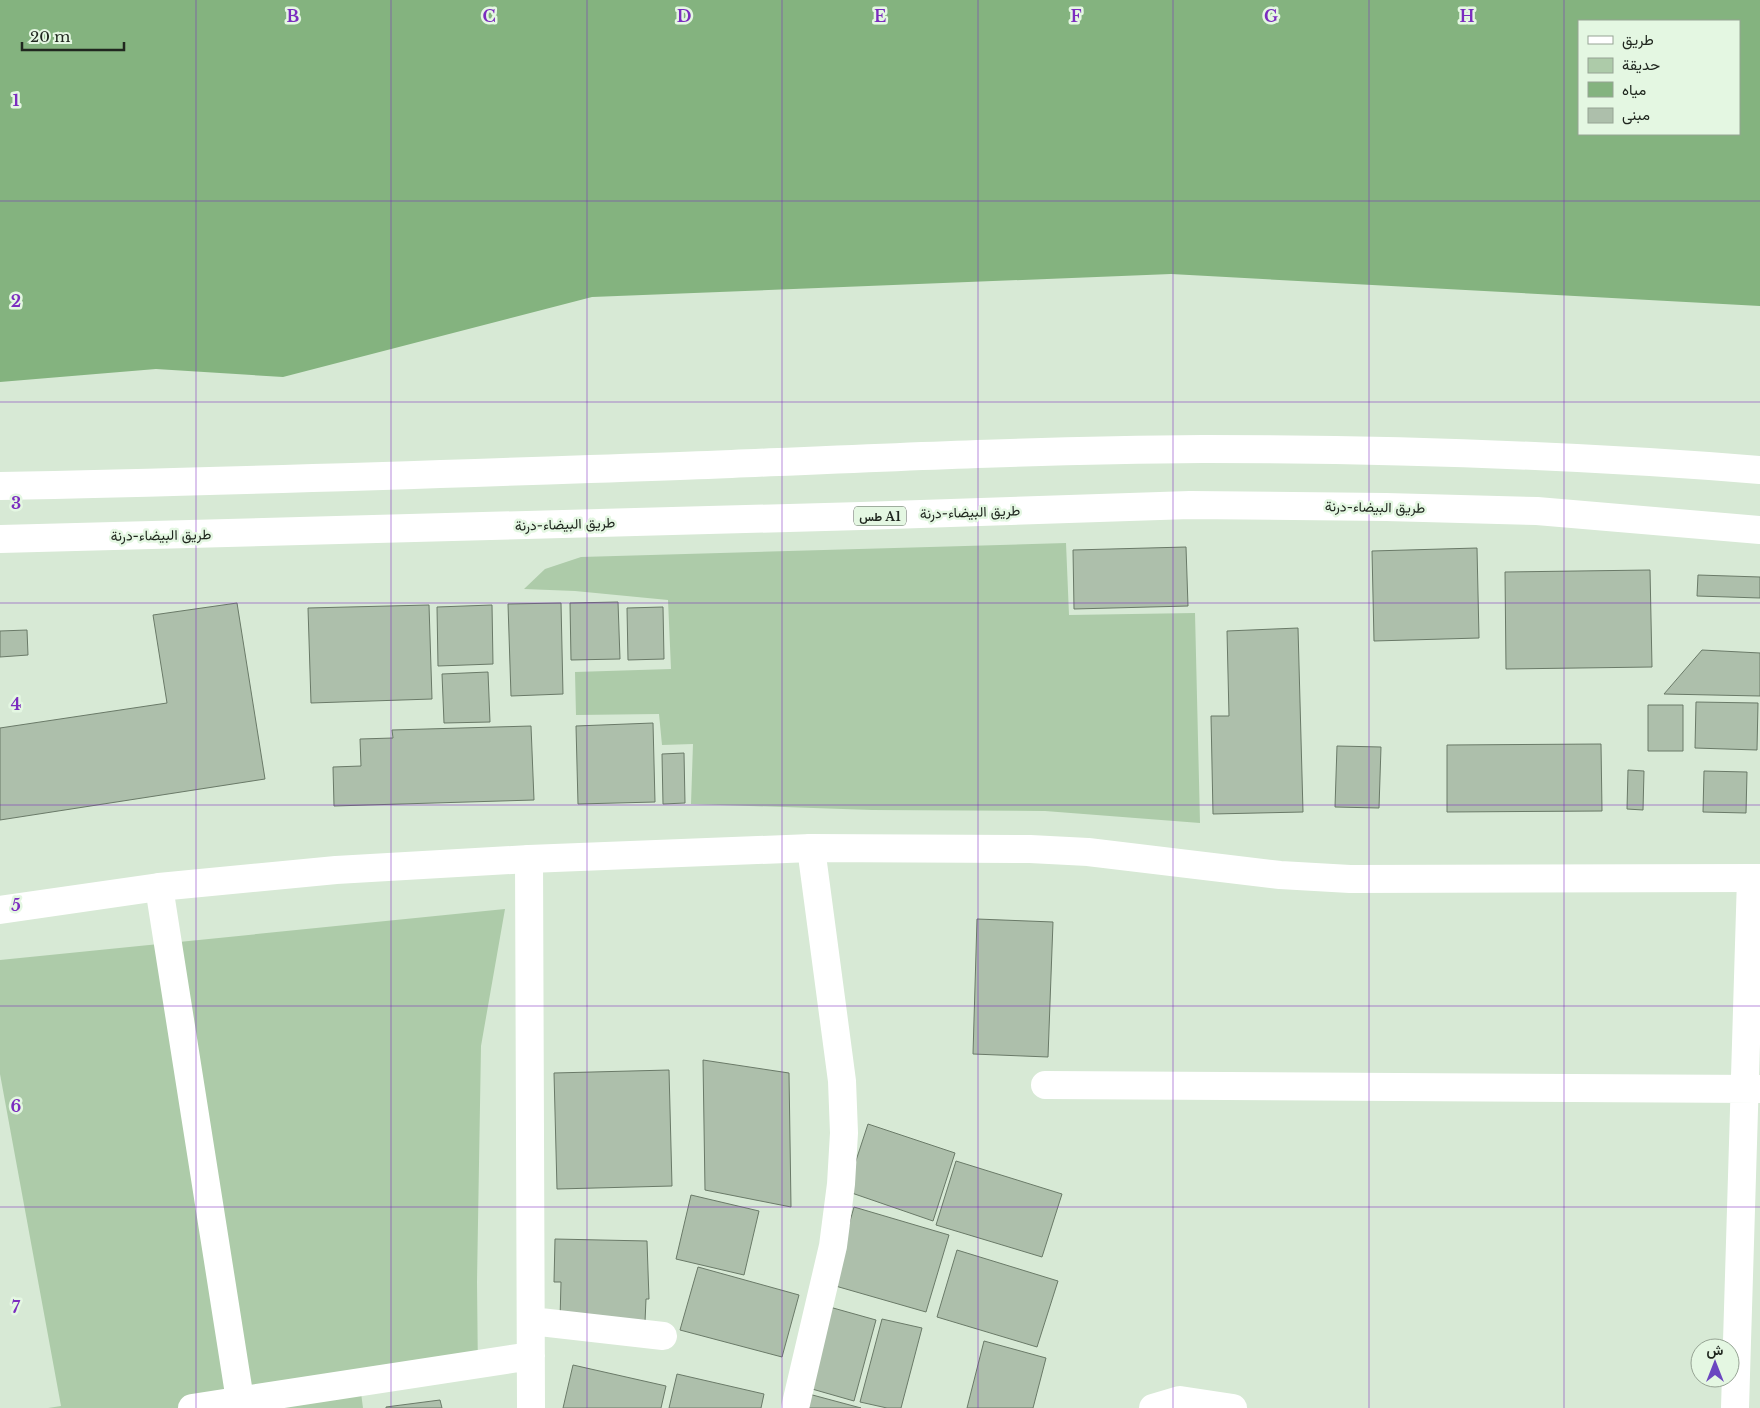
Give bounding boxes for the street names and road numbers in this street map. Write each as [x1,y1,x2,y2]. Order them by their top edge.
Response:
street label: طريق البيضاء-درنة [1325,497,1425,517]
street label: طريق البيضاء-درنة [919,501,1021,523]
road number: طس A1 [854,506,906,526]
street label: طريق البيضاء-درنة [514,513,616,535]
street label: طريق البيضاء-درنة [111,525,211,545]

